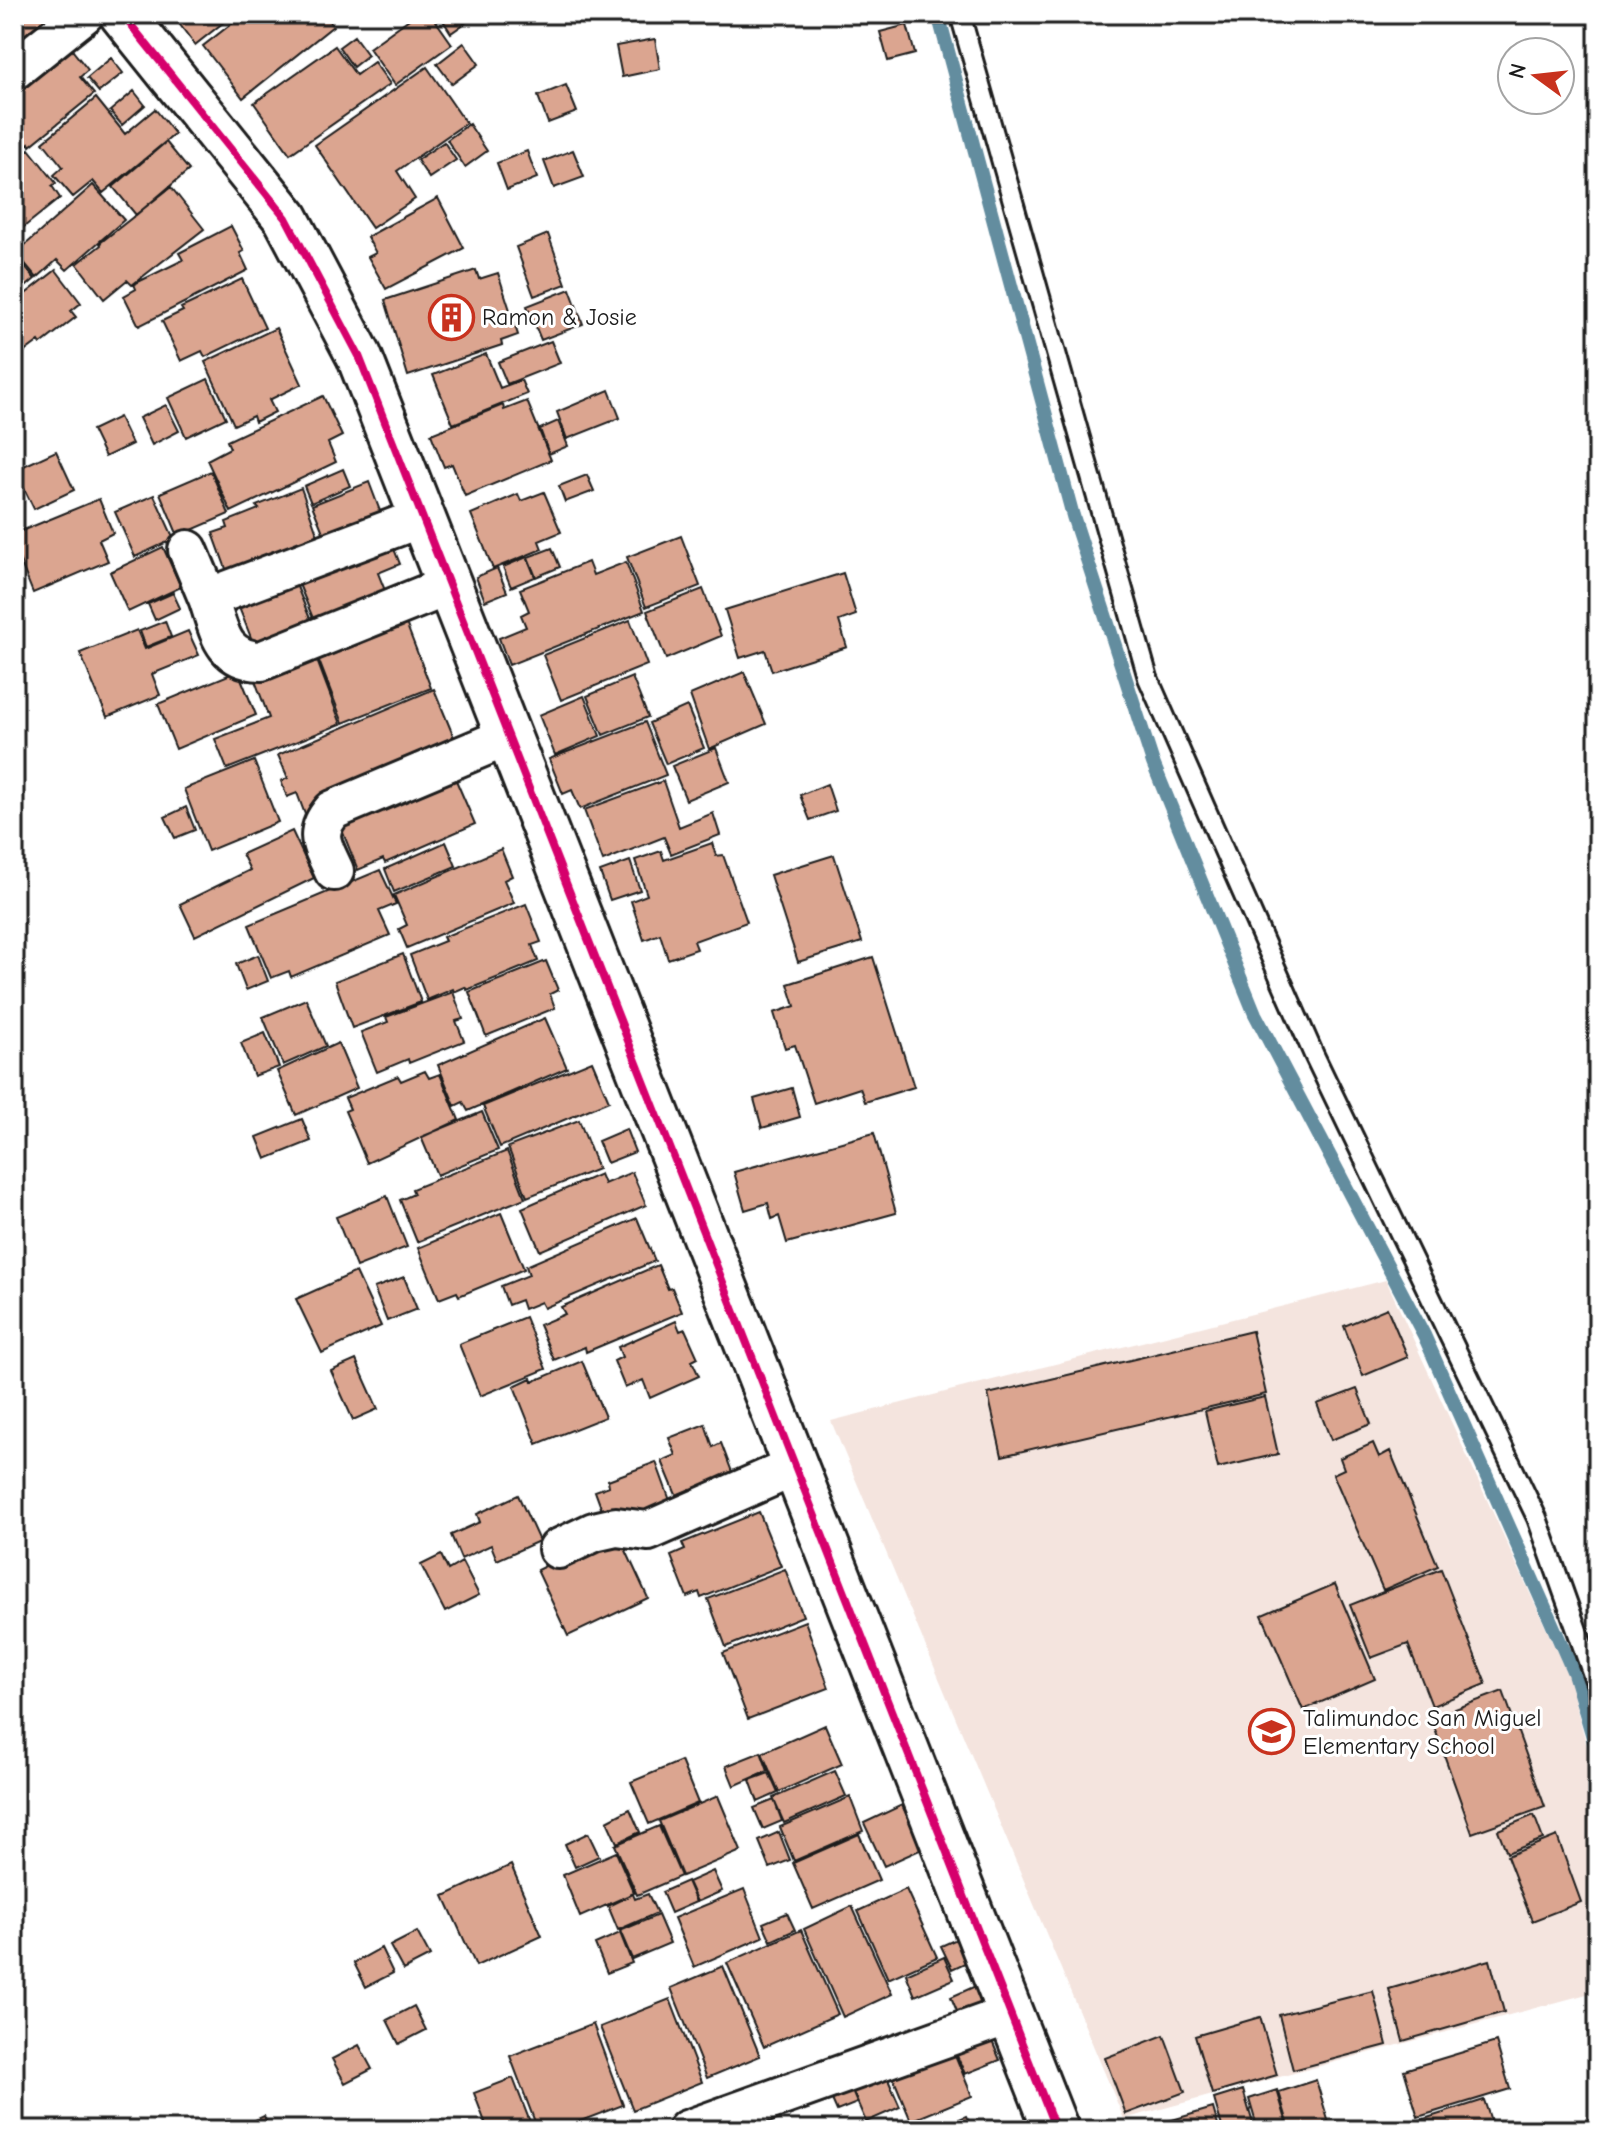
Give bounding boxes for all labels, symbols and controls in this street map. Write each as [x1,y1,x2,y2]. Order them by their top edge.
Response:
north arrow [1496,36,1576,116]
text: N [1503,61,1532,81]
building icon: Ramon & Josie [427,293,475,341]
place label: Ramon & Josie [482,303,637,331]
place label: Talimundoc San Miguel Elementary School [1303,1704,1542,1760]
school or university icon: Talimundoc San Miguel Elementary School [1248,1708,1296,1756]

